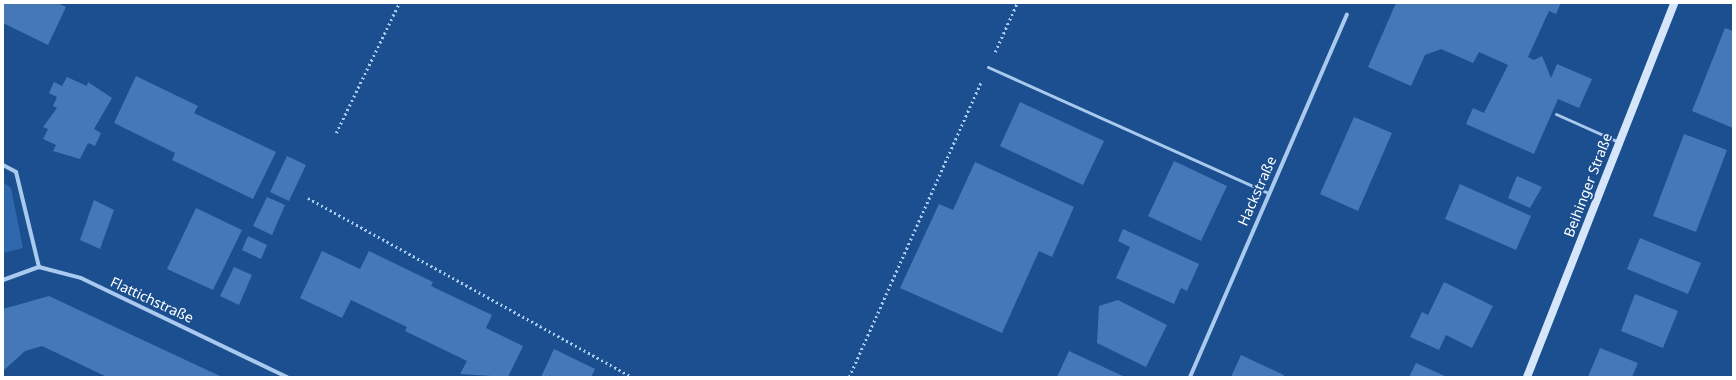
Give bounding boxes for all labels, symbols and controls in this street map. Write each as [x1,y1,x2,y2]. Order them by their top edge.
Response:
street label: Beihinger Straße [1560,131,1616,239]
street label: Hackstraße [1234,154,1280,228]
street label: Flattichstraße [108,273,196,327]

